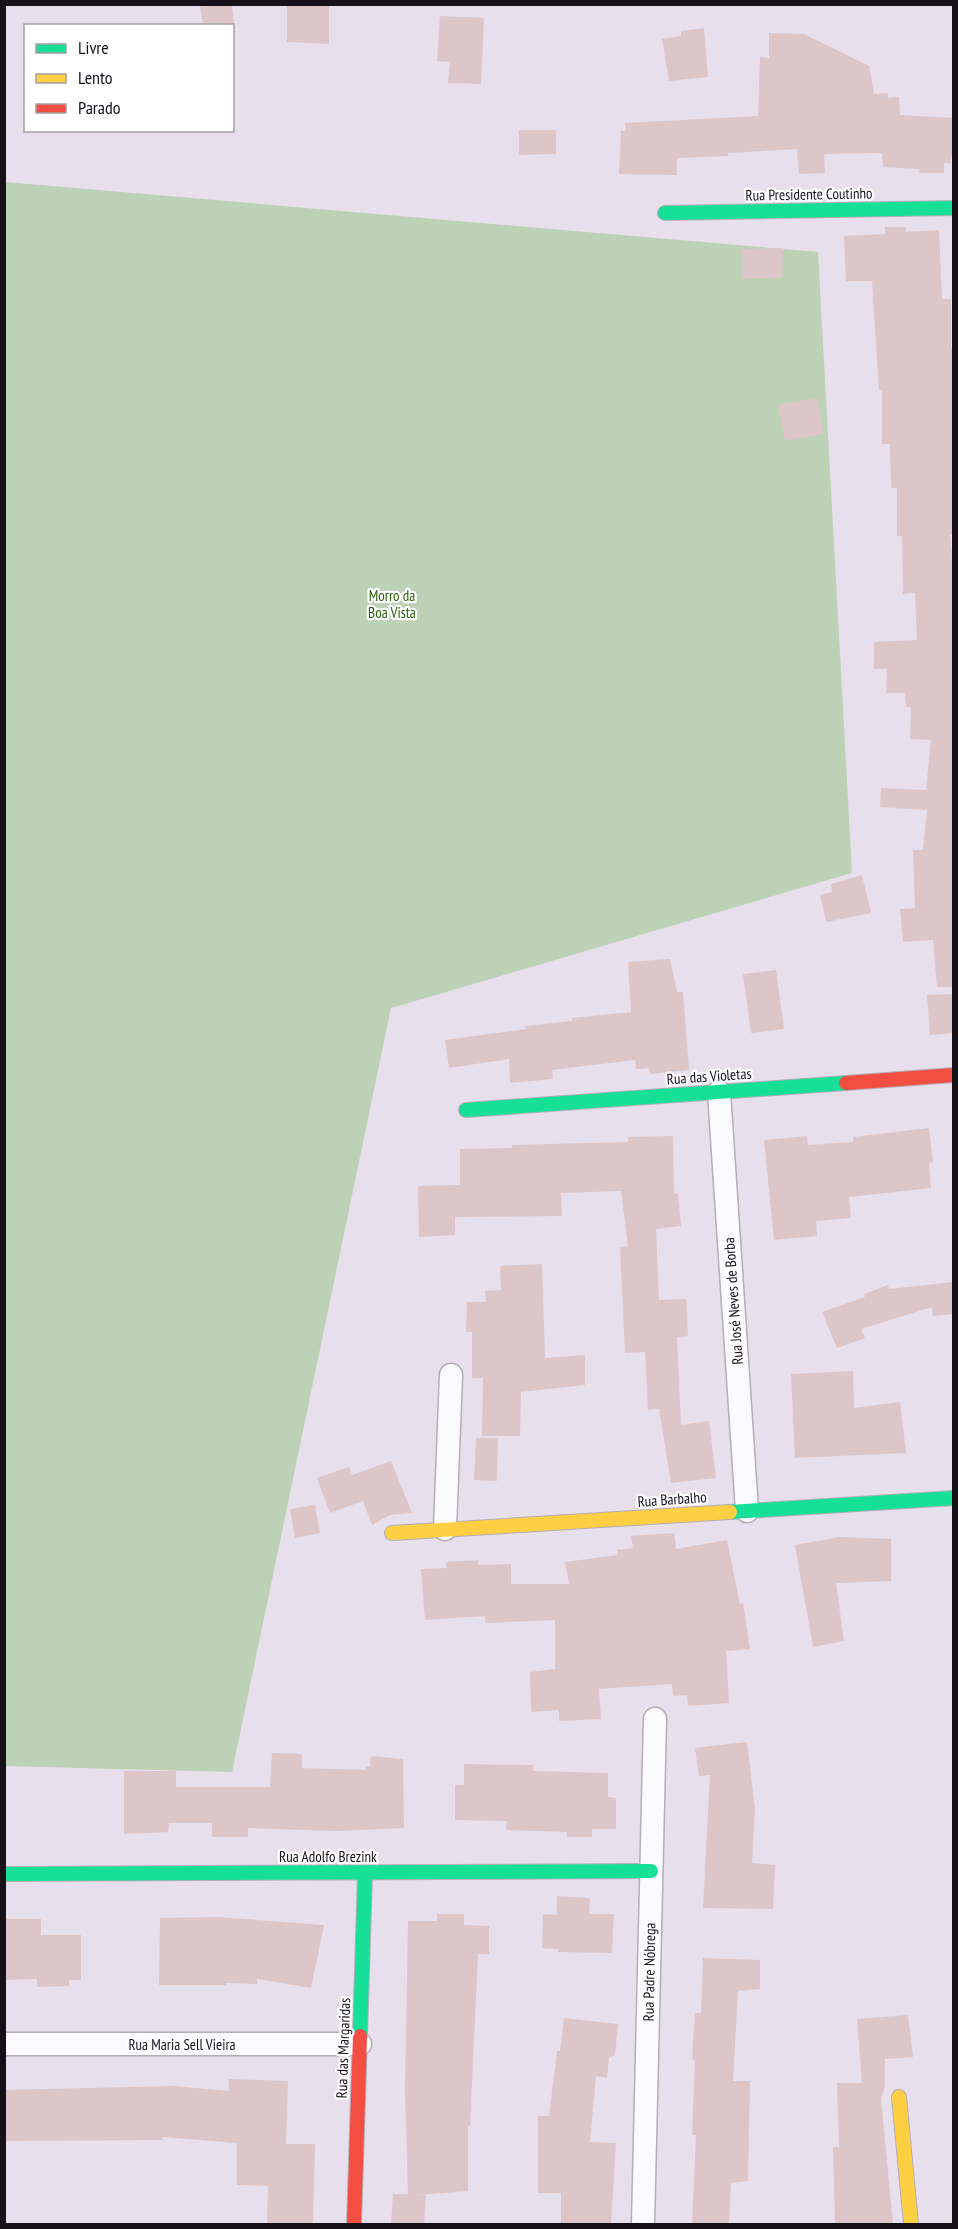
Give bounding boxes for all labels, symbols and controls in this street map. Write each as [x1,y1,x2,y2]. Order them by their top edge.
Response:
legend [24,24,234,132]
text: Livre [78,36,109,59]
text: Lento [78,66,113,89]
text: Parado [78,96,121,119]
street label: Rua Presidente Coutinho [745,183,873,205]
park label: Morro da Boa Vista [368,586,416,622]
street label: Rua das Violetas [666,1064,752,1088]
street label: Rua José Neves de Borba [719,1237,747,1365]
street label: Rua Barbalho [637,1487,707,1511]
street label: Rua Adolfo Brezink [279,1847,377,1866]
street label: Rua Padre Nóbrega [639,1922,659,2022]
street label: Rua das Margaridas [332,1997,354,2099]
street label: Rua Maria Sell Vieira [128,2035,236,2054]

